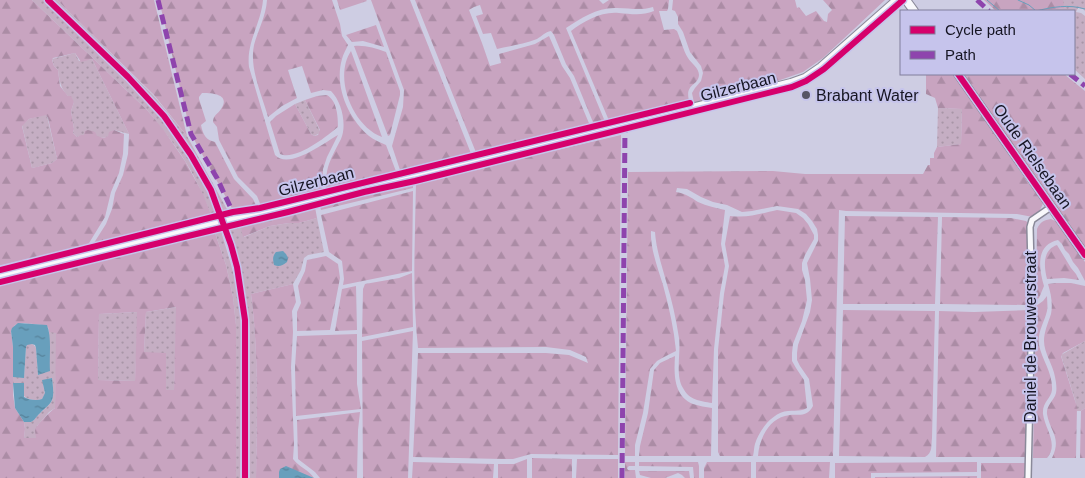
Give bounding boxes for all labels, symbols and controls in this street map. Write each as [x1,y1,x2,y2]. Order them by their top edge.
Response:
legend [900,10,1075,75]
text: Cycle path [945,21,1016,38]
text: Path [945,46,976,63]
street label: Gilzerbaan [699,69,778,104]
place label: Brabant Water [816,87,919,104]
marker: Brabant Water [800,89,812,101]
street label: Oude Rielsebaan [990,101,1075,212]
street label: Gilzerbaan [277,164,356,199]
street label: Daniel de Brouwerstraat [1022,251,1039,423]

